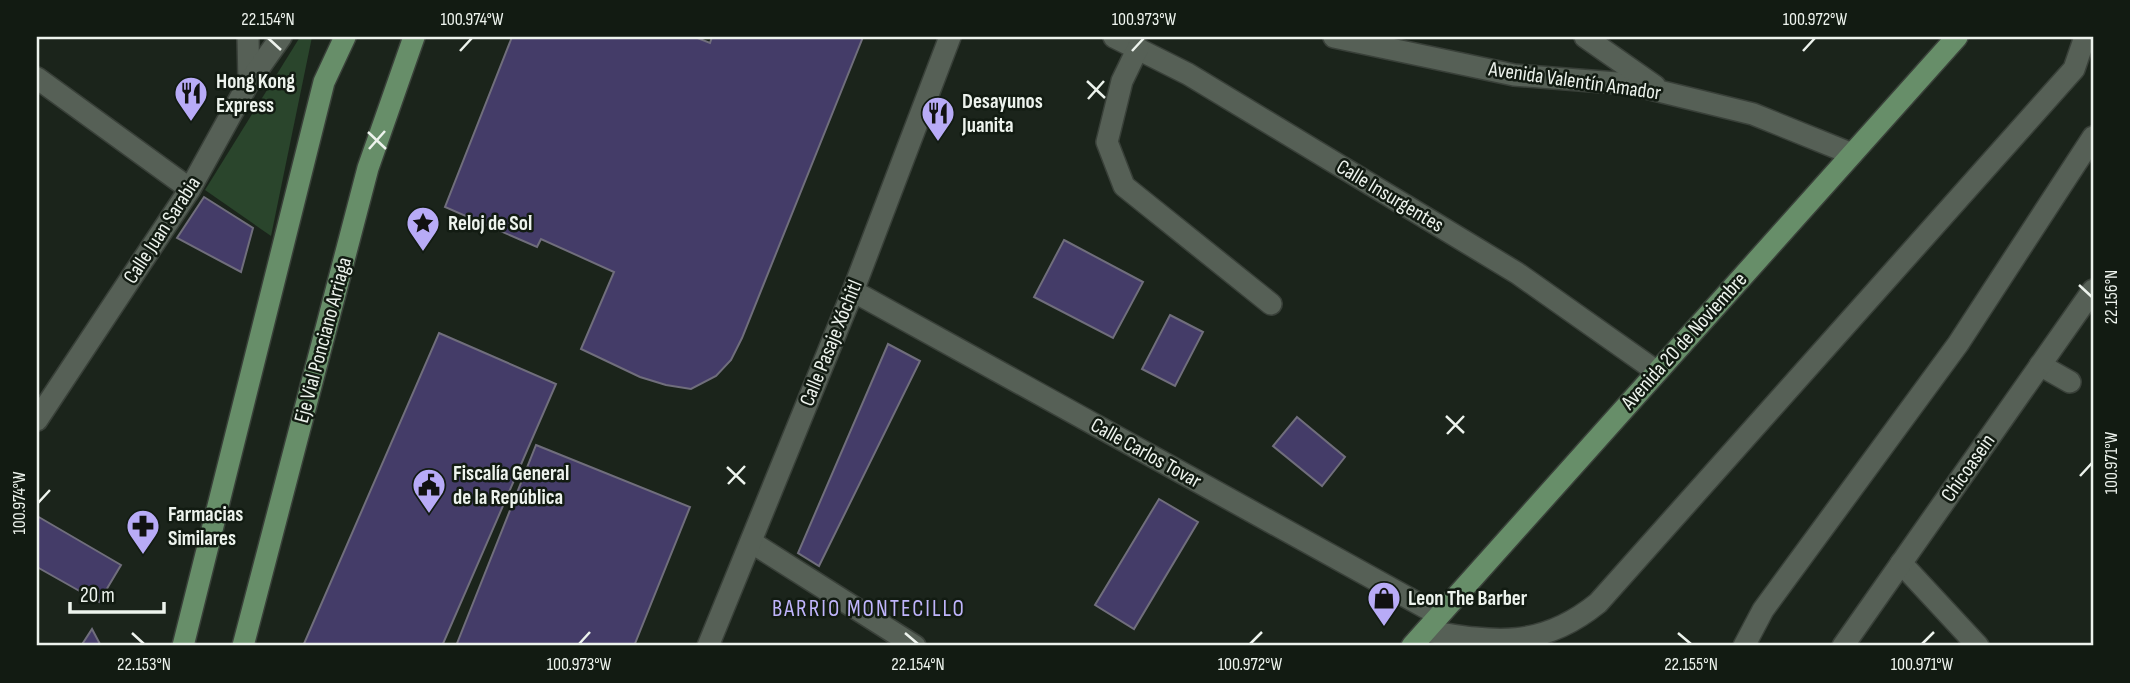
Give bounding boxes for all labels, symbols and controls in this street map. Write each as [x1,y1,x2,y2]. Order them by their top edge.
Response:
text: 22.154°N [241,9,295,30]
text: 100.974°W [441,9,504,30]
text: 100.973°W [1112,9,1177,30]
text: 100.972°W [1783,9,1847,30]
street label: Avenida Valentín Amador [1486,56,1663,105]
place label: Hong Kong Express [216,69,295,118]
restaurant icon: Hong Kong Express [172,74,210,123]
place label: Desayunos Juanita [961,89,1043,138]
restaurant icon: Desayunos Juanita [919,94,957,143]
street label: Calle Insurgentes [1332,154,1448,238]
street label: Calle Juan Sarabia [118,172,206,288]
place icon: Reloj de Sol [404,204,442,253]
place label: Reloj de Sol [448,211,532,236]
street label: Eje Vial Ponciano Arriaga [289,254,357,426]
street label: Avenida 20 de Noviembre [1615,267,1752,416]
text: 22.156°N [2101,270,2122,324]
street label: Calle Pasaje Xóchitl [794,276,868,410]
street label: Calle Carlos Tovar [1086,412,1206,494]
street label: Chicoasein [1936,429,2000,507]
text: 100.971°W [2101,431,2122,494]
place label: Fiscalía General de la República [453,461,569,510]
public building icon: Fiscalía General de la República [410,466,448,515]
text: 100.974°W [9,471,30,534]
place label: Farmacias Similares [168,502,243,551]
pharmacy icon: Farmacias Similares [124,507,162,556]
scale bar [70,571,164,615]
shop icon: Leon The Barber [1365,579,1403,628]
text: 20 m [80,583,115,608]
place label: Leon The Barber [1408,586,1528,611]
district label: BARRIO MONTECILLO [772,595,966,623]
text: 22.153°N [117,654,171,675]
text: 100.973°W [547,654,612,675]
text: 22.154°N [891,654,945,675]
text: 100.972°W [1218,654,1282,675]
text: 22.155°N [1664,654,1718,675]
text: 100.971°W [1891,654,1954,675]

